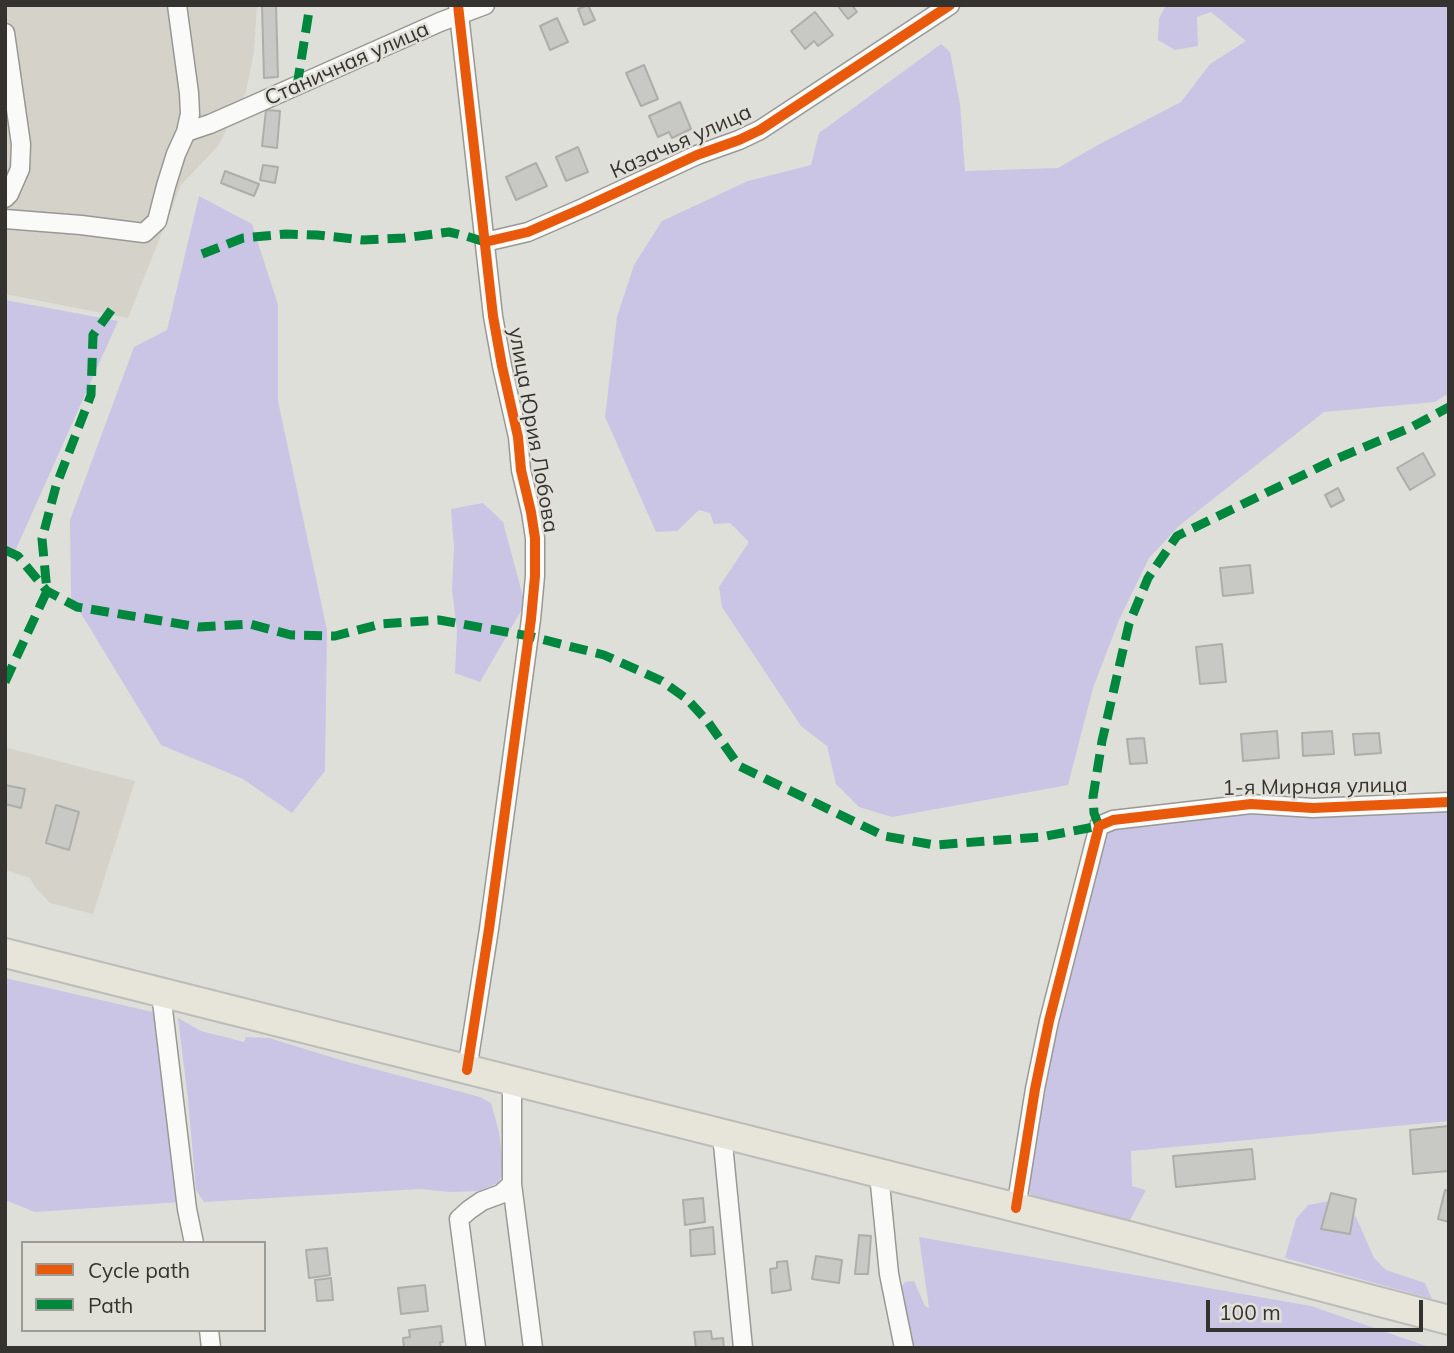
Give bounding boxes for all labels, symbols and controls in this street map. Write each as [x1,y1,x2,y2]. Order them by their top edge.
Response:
street label: Станичная улица [261,16,433,112]
street label: Казачья улица [607,100,755,184]
street label: улица Юрия Лобова [503,325,563,535]
street label: 1-я Мирная улица [1222,773,1408,801]
legend [21,1241,266,1332]
text: Cycle path [88,1257,190,1283]
scale bar [1209,1286,1426,1330]
text: Path [88,1292,133,1318]
text: 100 m [1219,1299,1281,1325]

